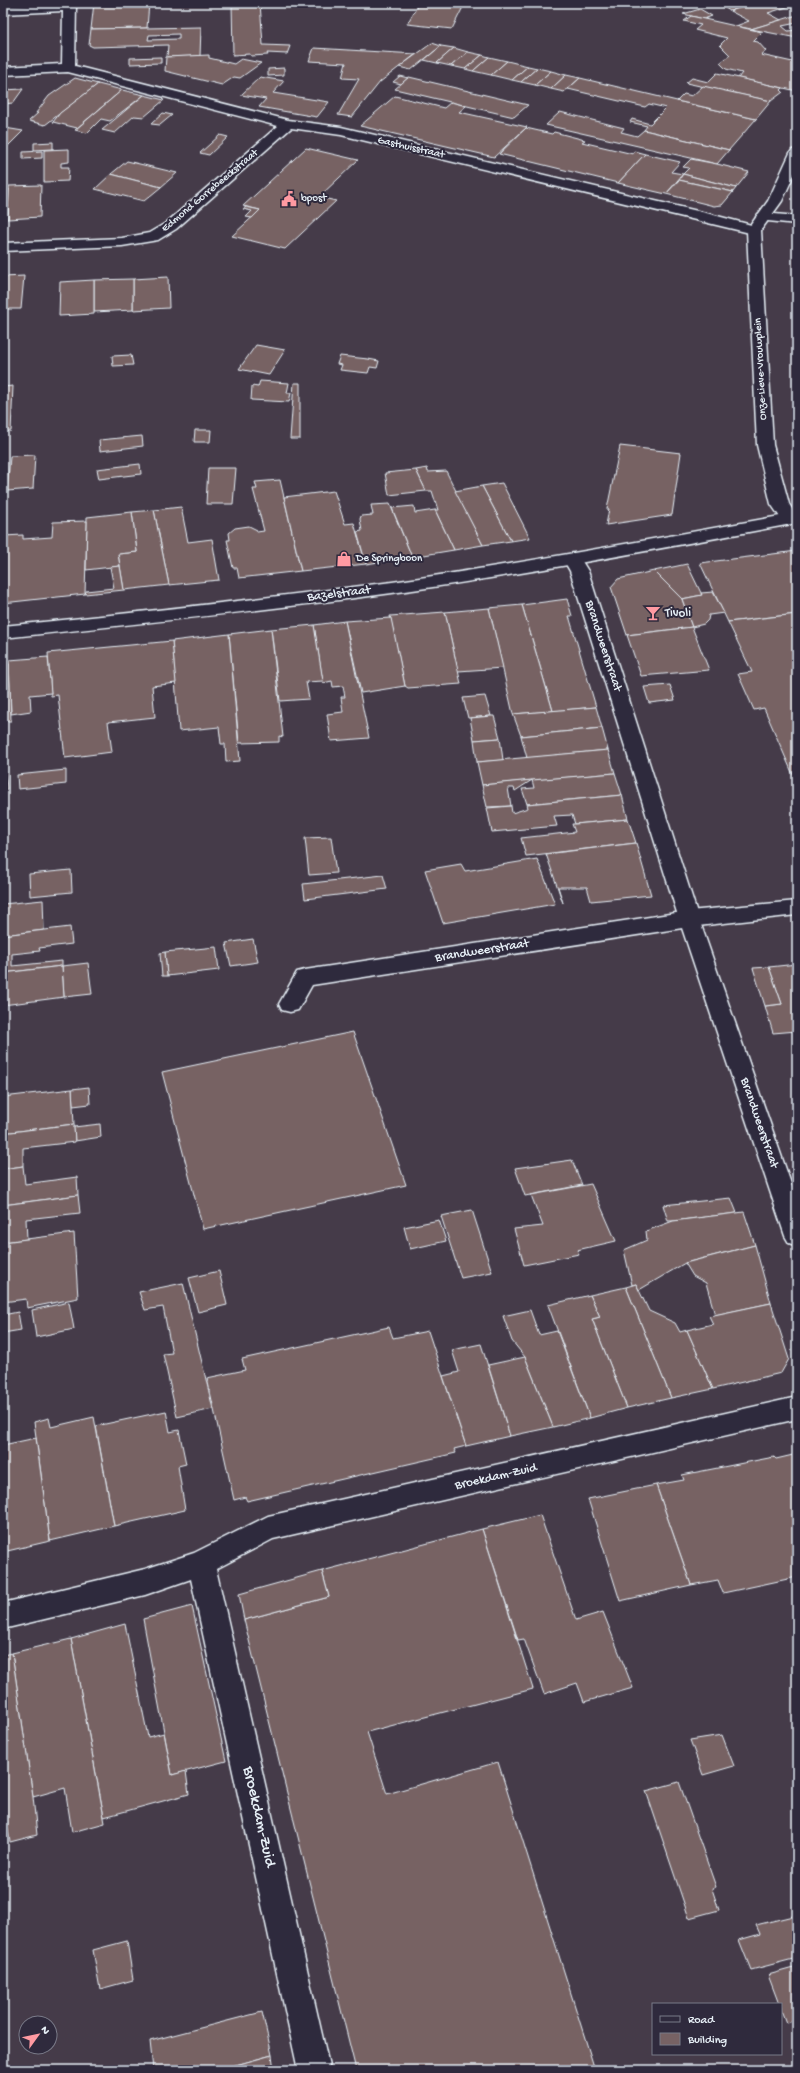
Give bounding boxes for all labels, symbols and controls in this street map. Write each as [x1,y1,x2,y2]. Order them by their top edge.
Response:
street label: Gasthuisstraat [376,134,447,162]
street label: Edmond Gorrebeeckstraat [159,146,262,235]
public building icon: bpost [280,190,298,208]
place label: bpost [301,193,328,205]
street label: Onze-Lieve-Vrouwplein [752,317,770,420]
shop icon: De Springboon [335,550,353,568]
place label: De Springboon [355,553,423,565]
street label: Bazelstraat [306,582,373,605]
street label: Brandweerstraat [581,598,625,695]
bar icon: Tivoli [644,604,662,622]
place label: Tivoli [664,606,691,621]
street label: Brandweerstraat [433,936,532,966]
street label: Brandweerstraat [736,1075,782,1172]
street label: Broekdam-Zuid [453,1460,540,1494]
street label: Broekdam-Zuid [237,1764,279,1871]
legend [652,2003,782,2055]
text: Road [688,2014,715,2028]
north arrow [18,2015,58,2055]
text: N [38,2024,52,2037]
text: Building [687,2034,727,2048]

